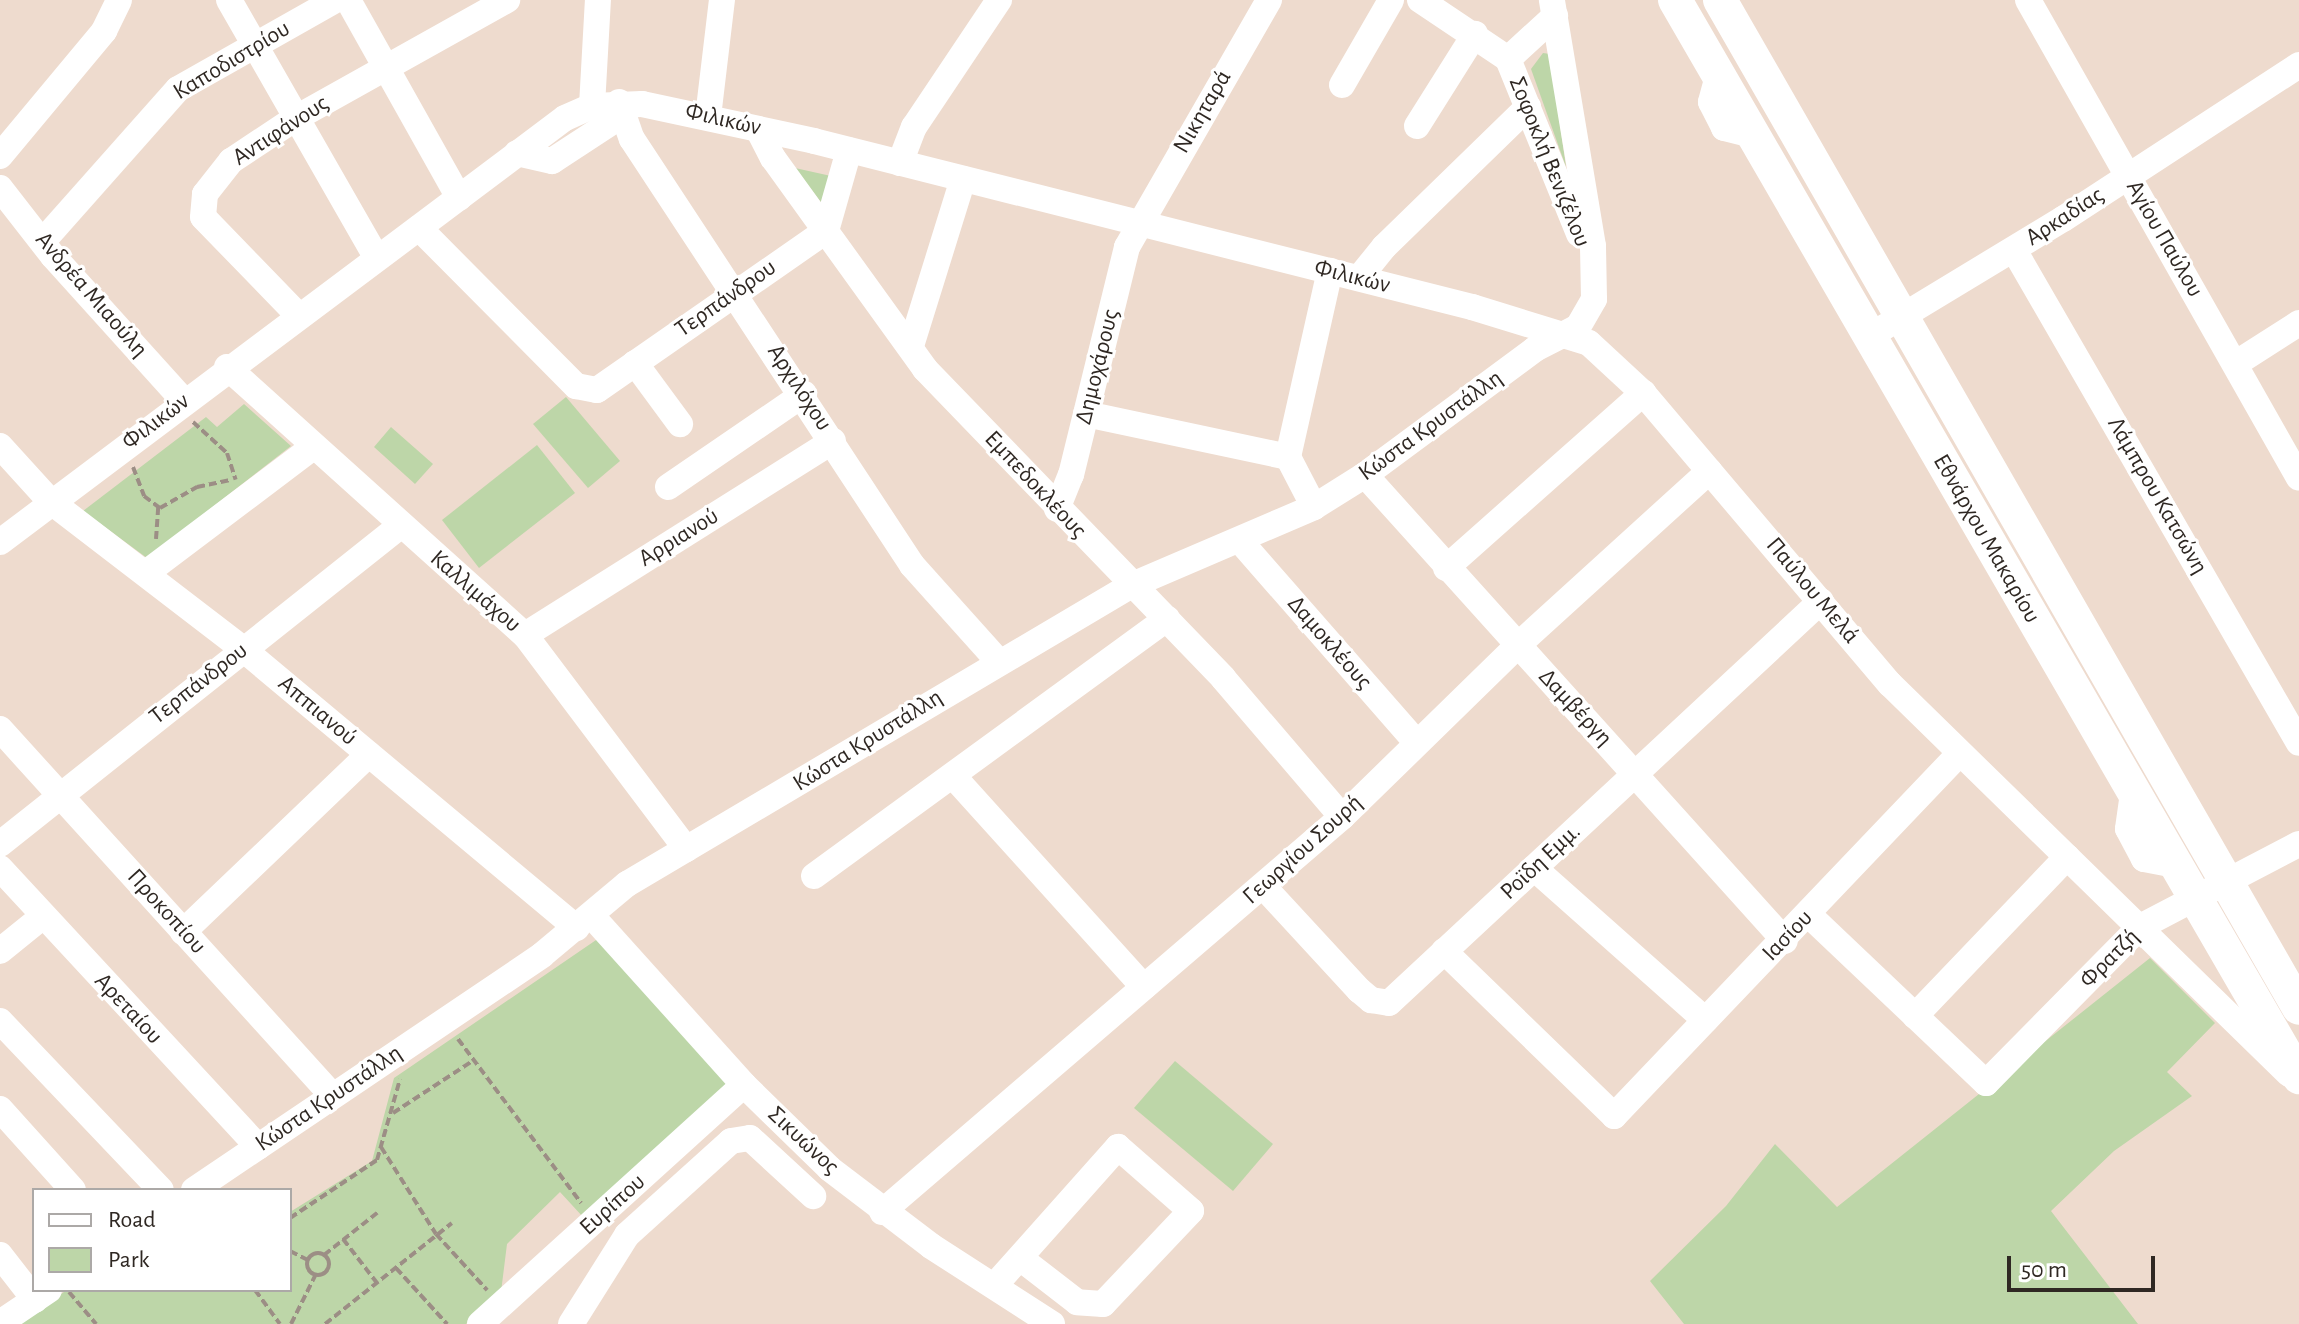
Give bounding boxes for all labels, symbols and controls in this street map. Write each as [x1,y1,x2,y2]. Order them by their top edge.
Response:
street label: Καποδιστρίου [168,15,296,107]
street label: Νικηταρά [1168,65,1238,159]
street label: Σοφοκλή Βενιζέλου [1502,73,1596,251]
street label: Αντιφάνους [228,89,334,173]
street label: Φιλικών [682,97,764,143]
street label: Αγίου Παύλου [2119,176,2209,302]
street label: Αρκαδίας [2020,181,2110,253]
street label: Ανδρέα Μιαούλη [29,226,153,364]
street label: Τερπάνδρου [670,254,782,344]
street label: Φιλικών [1311,254,1393,300]
street label: Δημοχάρους [1070,307,1126,427]
street label: Αρχιλόχου [760,339,838,437]
street label: Κώστα Κρυστάλλη [1353,364,1509,488]
street label: Φιλικών [117,387,195,457]
street label: Λάμπρου Κατσώνη [2100,412,2214,580]
street label: Εμπεδοκλέους [978,425,1092,545]
street label: Εθνάρχου Μακαρίου [1926,450,2046,628]
street label: Αρριανού [634,502,724,574]
street label: Παύλου Μελά [1759,532,1865,650]
street label: Καλλιμάχου [424,545,526,639]
street label: Δαμοκλέους [1280,590,1378,696]
street label: Τερπάνδρου [144,637,254,731]
street label: Δαμβέργη [1532,663,1618,753]
street label: Αππιανού [272,670,362,752]
street label: Κώστα Κρυστάλλη [788,684,948,798]
street label: Γεωργίου Σουρή [1237,789,1369,911]
street label: Ροϊδη Εμμ. [1495,818,1587,906]
street label: Προκοπίου [120,864,212,960]
street label: Ιασίου [1757,904,1819,968]
street label: Φρατζή [2074,923,2146,995]
street label: Αρεταίου [88,967,168,1051]
street label: Κώστα Κρυστάλλη [250,1039,408,1159]
street label: Σικυώνος [761,1101,845,1181]
street label: Ευρίπου [574,1168,652,1242]
legend [32,1188,292,1292]
text: Road [108,1208,156,1232]
scale bar [2011,1240,2159,1290]
text: Park [108,1248,149,1272]
text: 50 m [2021,1258,2067,1282]

